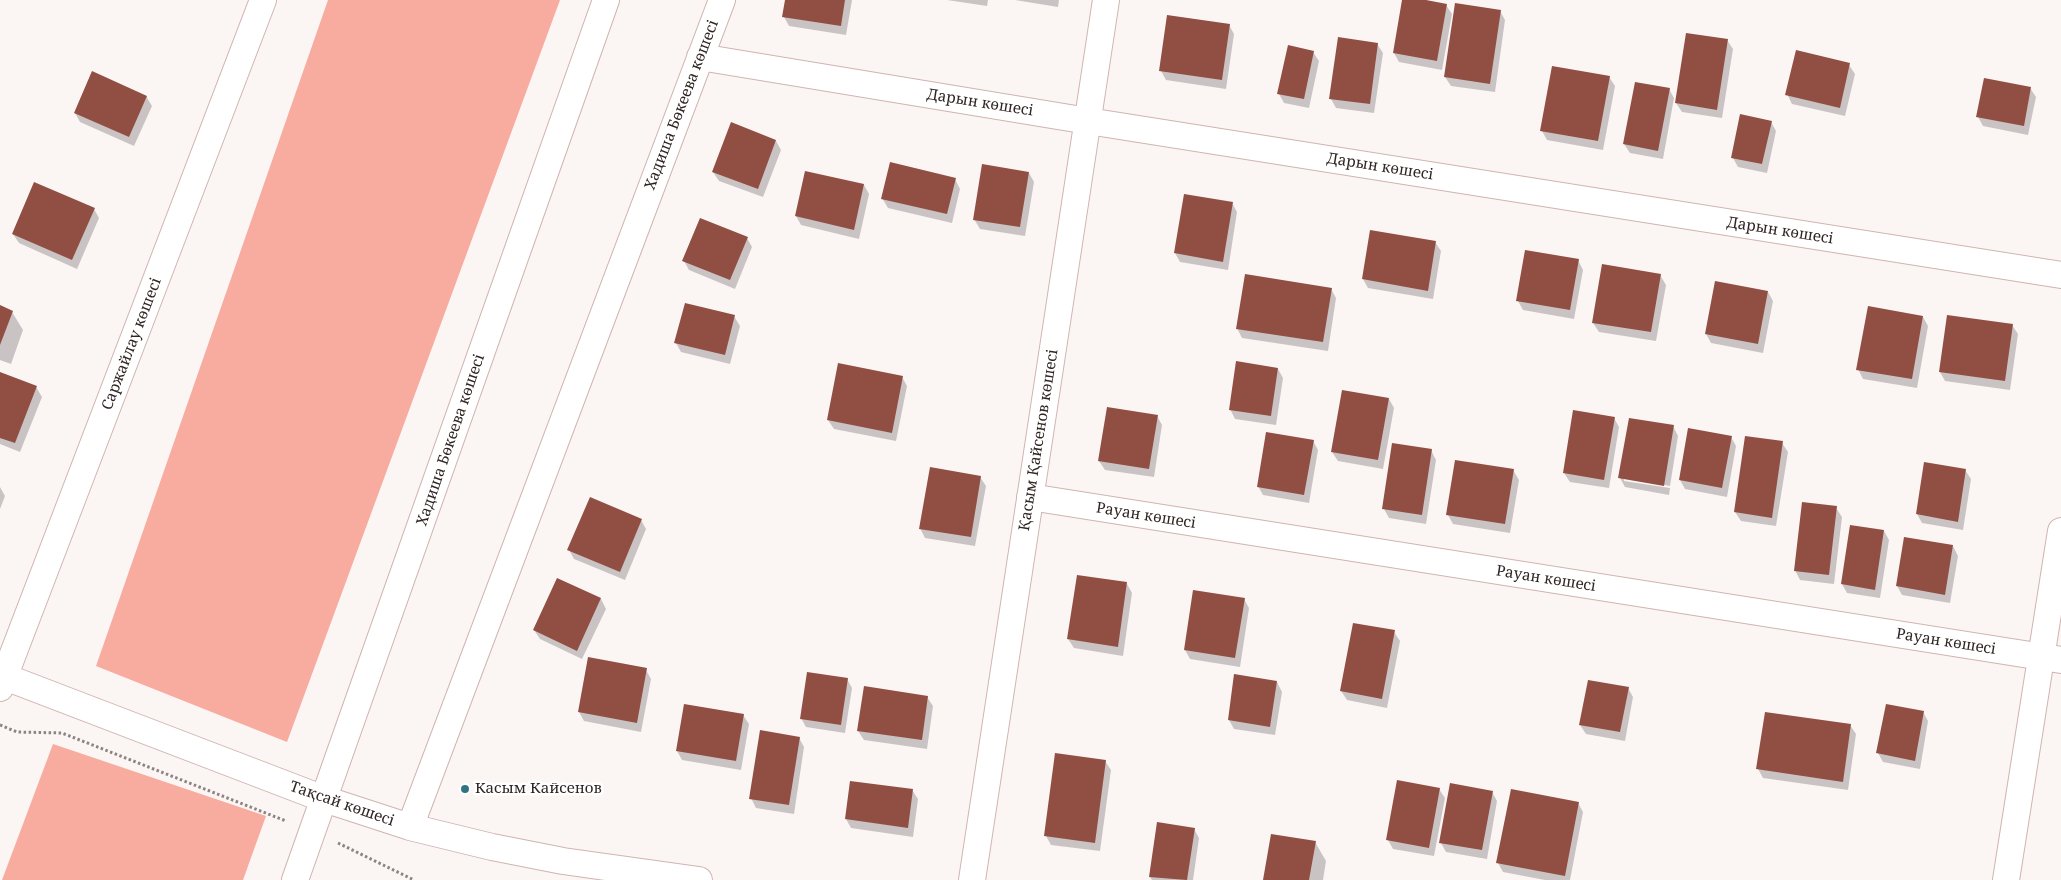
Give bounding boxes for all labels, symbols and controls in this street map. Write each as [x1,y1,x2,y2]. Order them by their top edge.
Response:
street label: Хадиша Бөкеева көшесі [641,18,723,192]
street label: Дарын көшесі [925,86,1035,120]
street label: Дарын көшесі [1325,150,1435,184]
street label: Дарын көшесі [1725,214,1835,248]
street label: Саржайлау көшесі [98,275,166,413]
street label: Қасым Қайсенов көшесі [1016,348,1062,532]
street label: Хадиша Бөкеева көшесі [413,352,489,528]
street label: Рауан көшесі [1095,499,1197,533]
street label: Рауан көшесі [1495,562,1597,596]
street label: Рауан көшесі [1895,625,1997,659]
street label: Тақсай көшесі [287,778,397,830]
place label: Касым Кайсенов [475,780,602,798]
marker: Касым Кайсенов [459,783,471,795]

